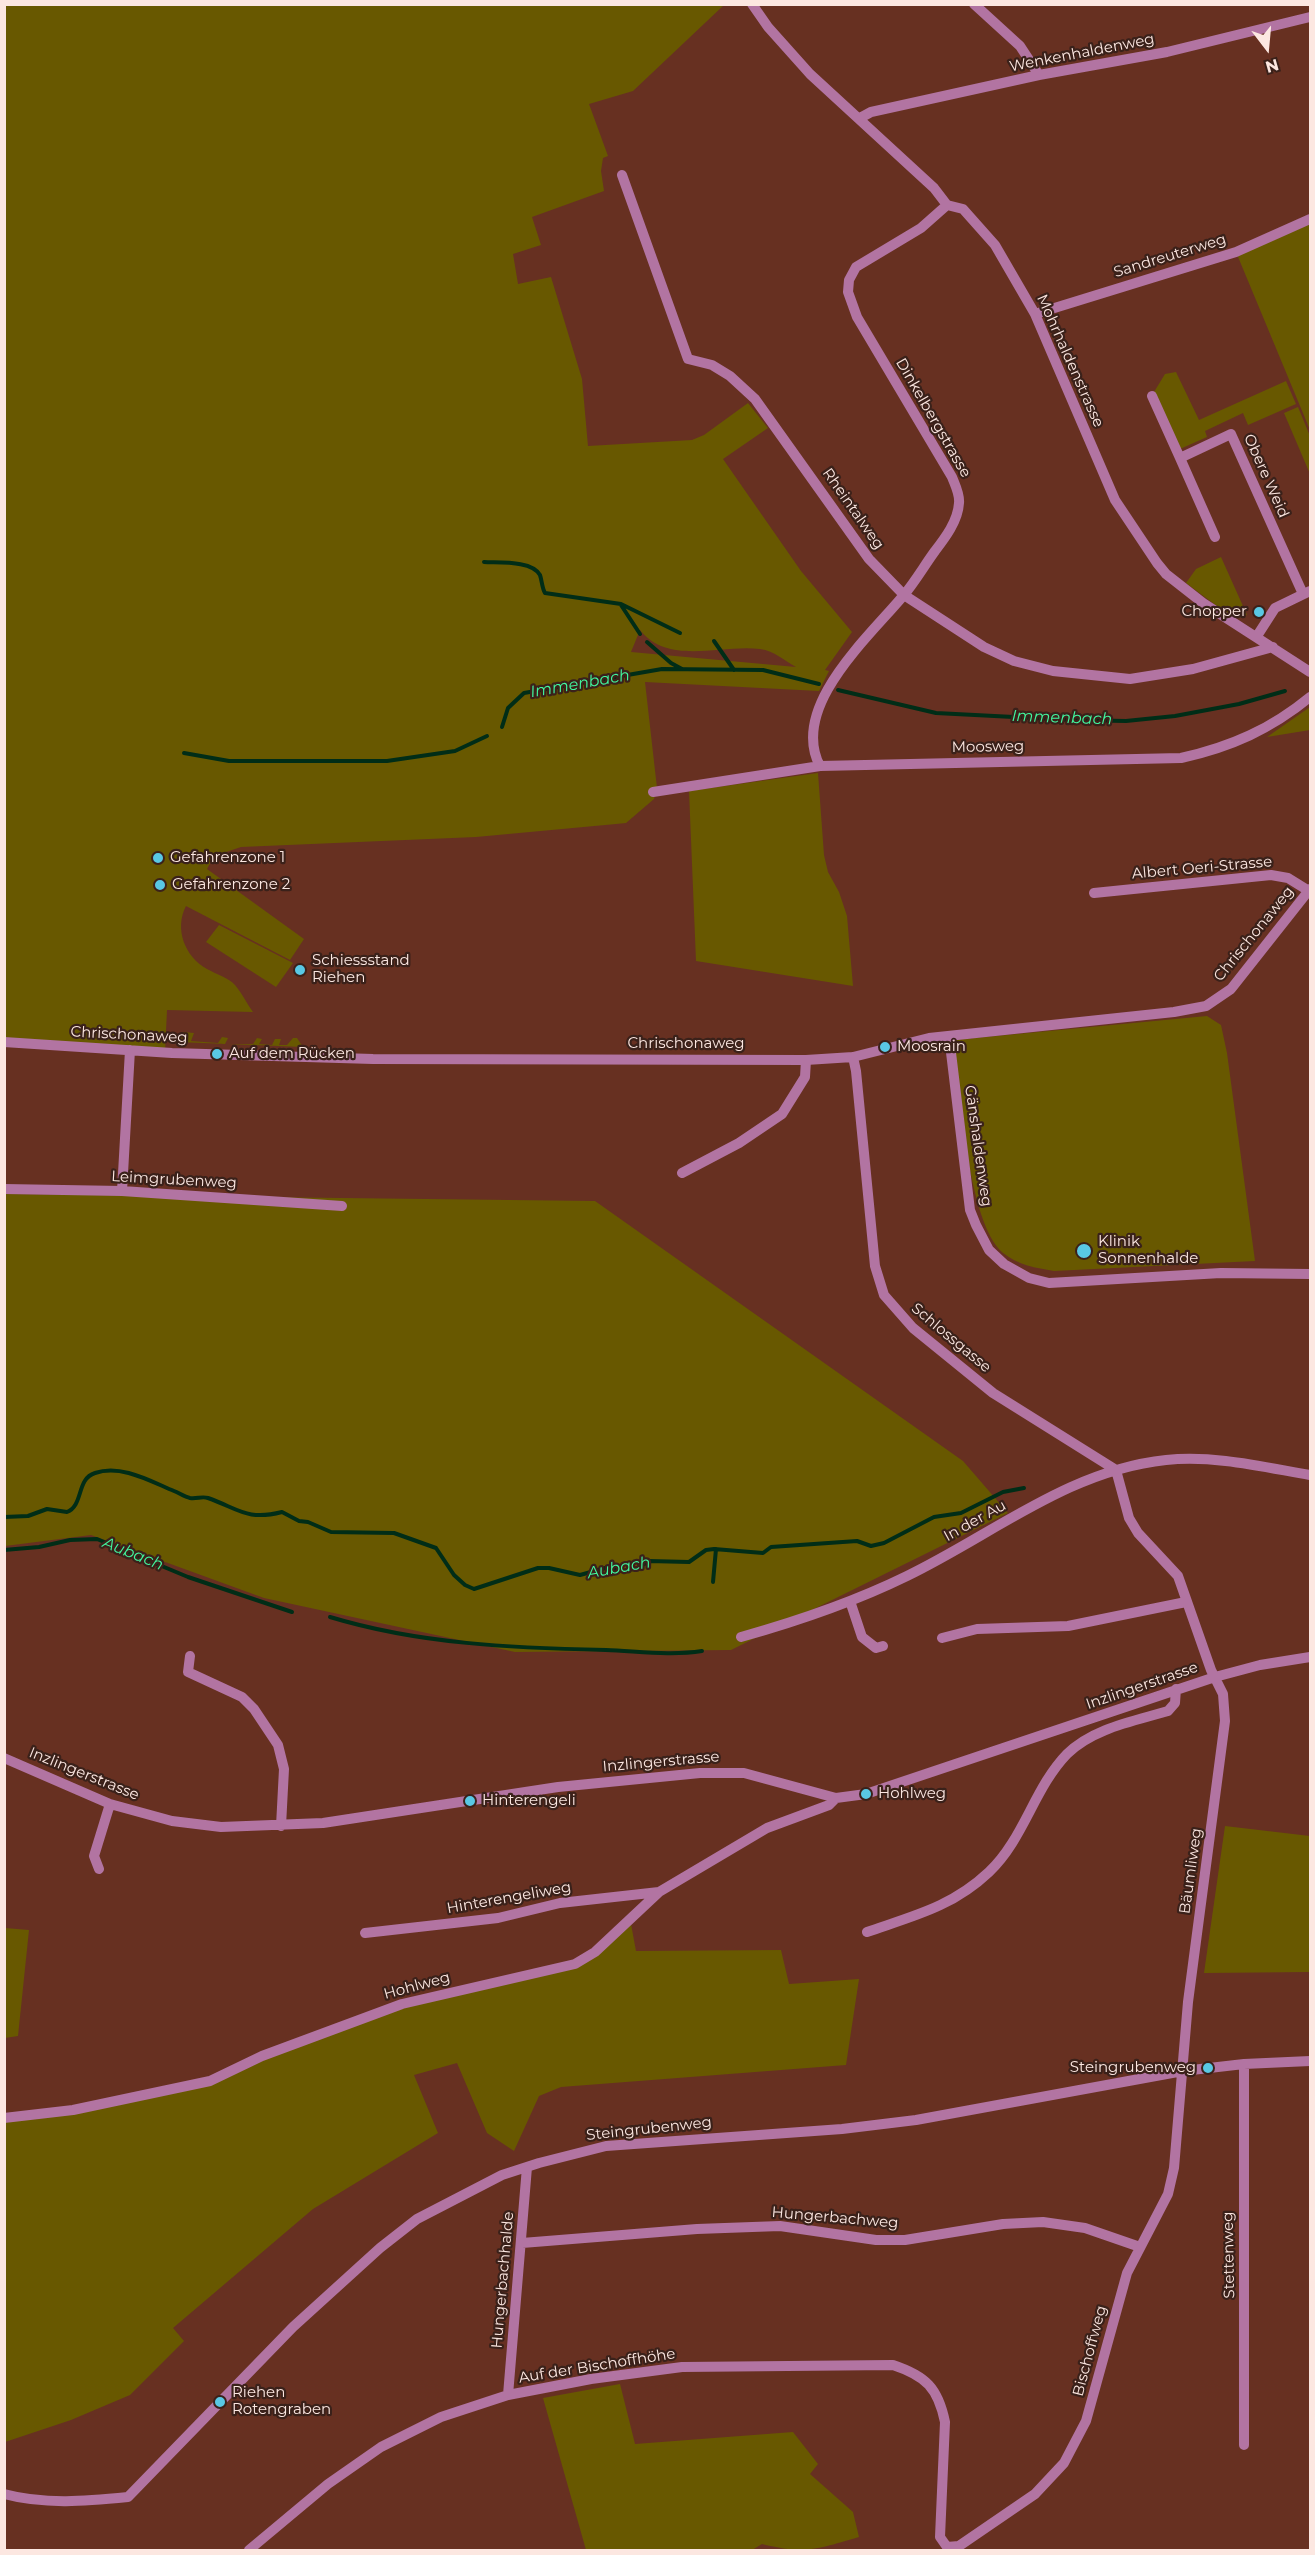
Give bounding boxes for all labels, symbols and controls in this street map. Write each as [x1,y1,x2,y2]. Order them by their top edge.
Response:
north arrow [1237,18,1297,78]
street label: Wenkenhaldenweg [1008,30,1156,76]
text: N [1263,55,1281,77]
street label: Sandreuterweg [1112,230,1228,282]
street label: Mohrhaldenstrasse [1033,292,1107,430]
street label: Dinkelbergstrasse [891,355,975,481]
street label: Obere Weid [1240,431,1292,521]
street label: Rheintalweg [818,465,888,553]
place label: Chopper [1181,603,1247,621]
marker: Chopper [1252,605,1266,619]
water label: Immenbach [529,666,631,702]
water label: Immenbach [1011,707,1113,729]
street label: Moosweg [952,737,1024,757]
place label: Gefahrenzone 1 [170,849,285,867]
marker: Gefahrenzone 1 [151,851,165,865]
street label: Albert Oeri-Strasse [1131,853,1273,883]
place label: Gefahrenzone 2 [172,876,290,894]
marker: Gefahrenzone 2 [153,878,167,892]
street label: Chrischonaweg [1210,883,1298,985]
place label: Schiessstand Riehen [312,952,410,987]
marker: Schiessstand Riehen [293,963,307,977]
street label: Chrischonaweg [70,1023,188,1047]
street label: Chrischonaweg [627,1035,745,1053]
place label: Moosrain [897,1038,966,1056]
marker: Moosrain [878,1040,892,1054]
place label: Auf dem Rücken [229,1045,355,1063]
marker: Auf dem Rücken [210,1047,224,1061]
street label: Gänshaldenweg [961,1084,995,1208]
street label: Leimgrubenweg [111,1168,237,1192]
place label: Klinik Sonnenhalde [1098,1233,1198,1268]
marker: Klinik Sonnenhalde [1075,1242,1093,1260]
street label: Schlossgasse [907,1299,995,1377]
street label: In der Au [941,1497,1009,1545]
water label: Aubach [100,1533,166,1575]
water label: Aubach [586,1553,652,1583]
street label: Inzlingerstrasse [1084,1658,1200,1714]
street label: Inzlingerstrasse [26,1744,142,1804]
street label: Inzlingerstrasse [602,1748,720,1776]
place label: Hohlweg [878,1785,946,1803]
marker: Hohlweg [859,1787,873,1801]
place label: Hinterengeli [482,1792,576,1810]
marker: Hinterengeli [463,1794,477,1808]
street label: Bäumliweg [1176,1827,1206,1915]
street label: Hinterengeliweg [445,1878,573,1918]
street label: Hohlweg [382,1968,452,2004]
place label: Steingrubenweg [1070,2059,1196,2077]
marker: Steingrubenweg [1201,2061,1215,2075]
street label: Steingrubenweg [585,2113,713,2145]
street label: Hungerbachweg [771,2203,899,2233]
street label: Hungerbachhalde [488,2211,518,2349]
street label: Stettenweg [1219,2211,1239,2299]
street label: Bischoffweg [1069,2304,1111,2398]
street label: Auf der Bischoffhöhe [517,2345,677,2387]
place label: Riehen Rotengraben [232,2384,331,2419]
marker: Riehen Rotengraben [213,2395,227,2409]

